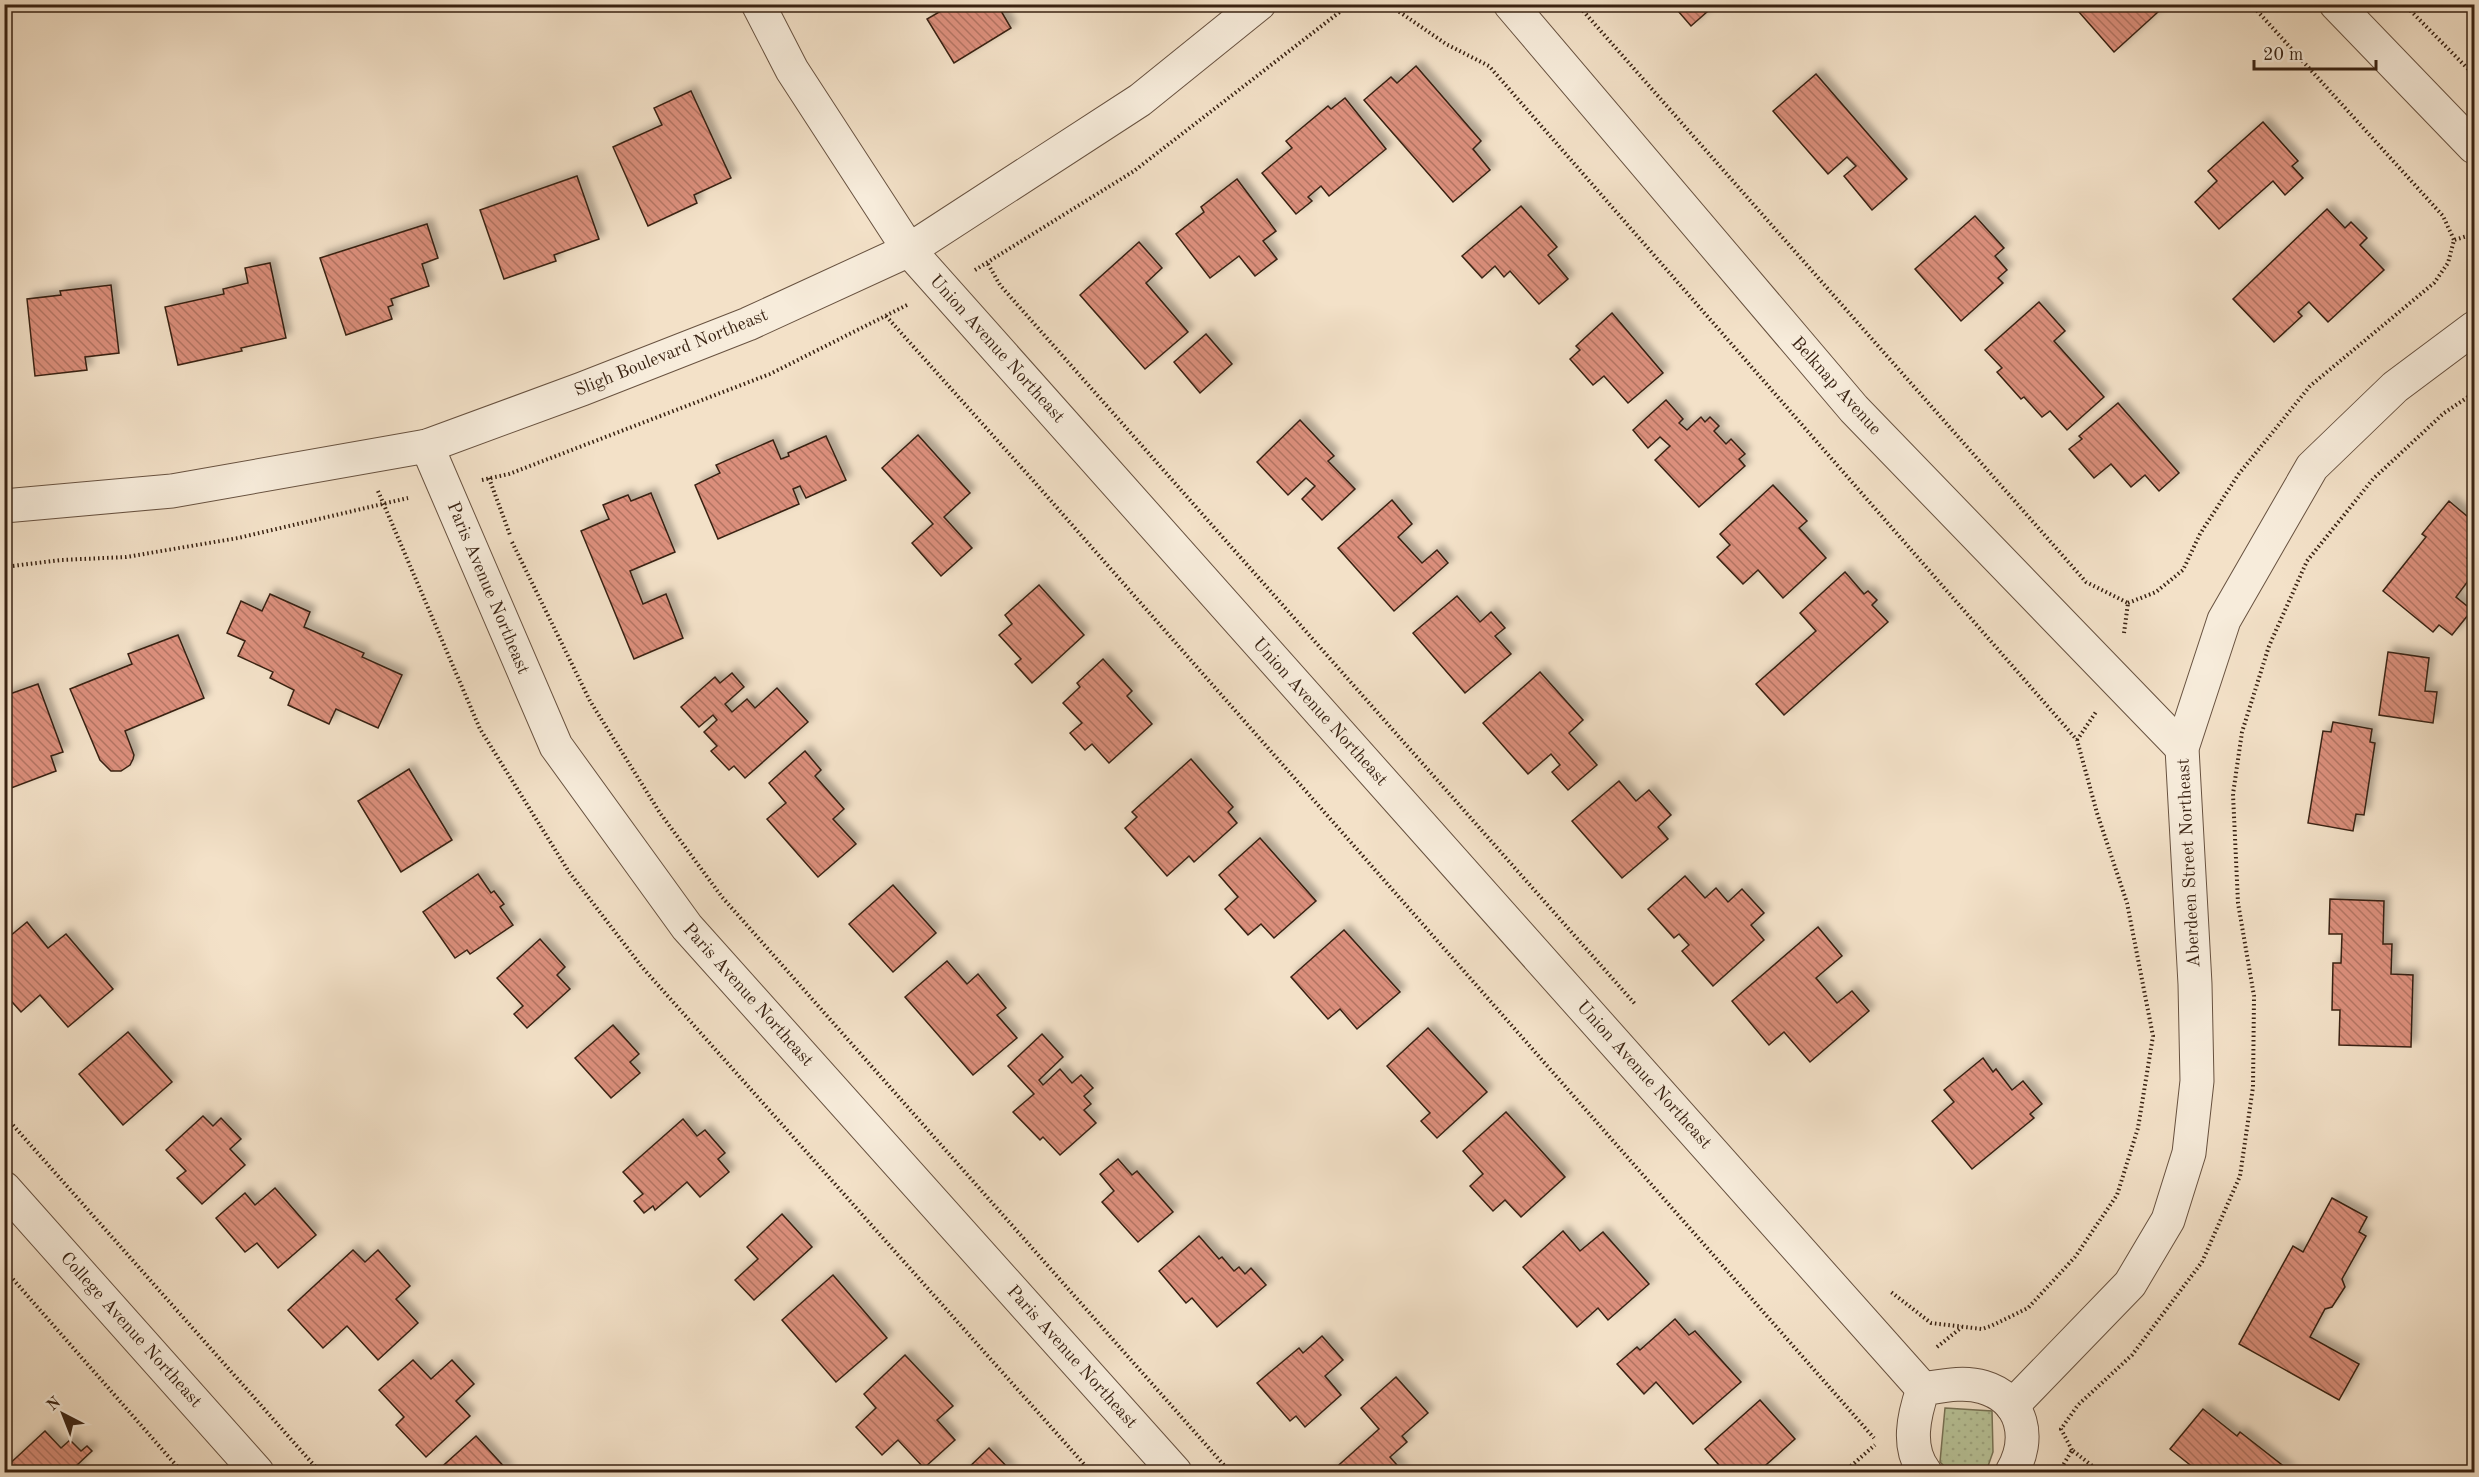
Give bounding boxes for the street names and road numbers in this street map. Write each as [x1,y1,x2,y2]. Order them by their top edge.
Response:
street label: Union Avenue Northeast [926,272,1068,426]
street label: Sligh Boulevard Northeast [572,306,770,400]
street label: Belknap Avenue [1787,334,1885,438]
street label: Paris Avenue Northeast [444,499,532,677]
street label: Union Avenue Northeast [1249,635,1391,789]
street label: Aberdeen Street Northeast [2175,758,2203,968]
street label: Paris Avenue Northeast [679,920,817,1070]
street label: Union Avenue Northeast [1573,998,1715,1152]
street label: College Avenue Northeast [55,1248,207,1412]
street label: Paris Avenue Northeast [1003,1282,1141,1432]

